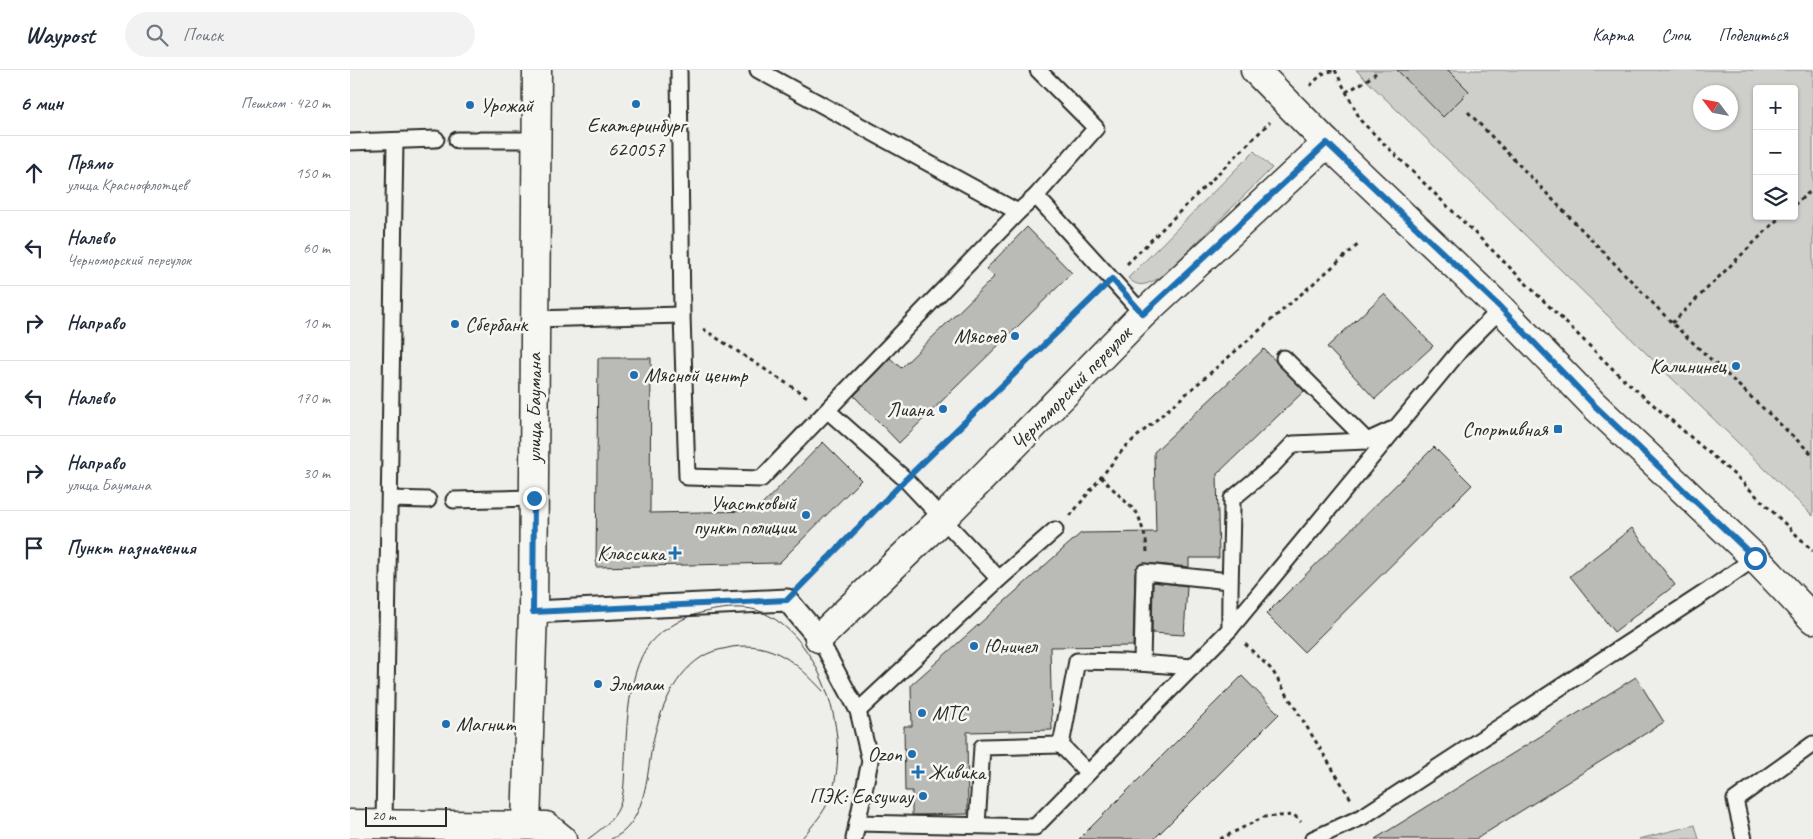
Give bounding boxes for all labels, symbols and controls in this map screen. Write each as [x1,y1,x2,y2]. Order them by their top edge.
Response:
search box [125,12,475,57]
text: Waypost [25,20,95,50]
icon: search [143,21,171,49]
text: Поиск [183,23,223,47]
text: Карта [1592,24,1633,46]
text: Слои [1661,24,1690,46]
text: Поделиться [1718,24,1788,46]
north arrow [1693,85,1738,130]
map controls [1753,85,1798,220]
button: + [1753,85,1798,130]
text: 6 мин [20,90,63,116]
place label: Урожай [480,92,535,118]
text: Пешком · 420 m [241,93,330,113]
marker: Екатеринбург 620057 [630,98,642,110]
marker: Урожай [464,99,476,111]
place label: Екатеринбург 620057 [587,112,688,162]
button: − [1753,130,1798,175]
text: Прямо [67,151,112,175]
icon: ahead [20,159,48,187]
text: 150 m [296,163,330,183]
text: улица Краснофлотцев [67,175,187,195]
button: layers [1753,175,1798,220]
text: Налево [67,226,115,250]
icon: left [20,234,48,262]
text: 60 m [303,238,330,258]
text: Черноморский переулок [67,250,191,270]
icon: right [20,309,48,337]
text: Направо [67,311,125,335]
place label: Сбербанк [465,311,530,337]
text: 10 m [303,313,330,333]
marker: Сбербанк [449,318,461,330]
street label: Черноморский переулок [1005,319,1138,456]
place label: Мясоед [954,323,1007,349]
marker: Мясоед [1009,330,1021,342]
street label: улица Баумана [521,351,547,465]
place label: Калининец [1650,353,1727,379]
marker: Калининец [1730,360,1742,372]
place label: Мясной центр [644,362,749,388]
marker: Мясной центр [628,369,640,381]
icon: left [20,384,48,412]
text: Налево [67,386,115,410]
text: 170 m [296,388,330,408]
place label: Лиана [887,396,935,422]
marker: Лиана [937,403,949,415]
place label: Спортивная [1462,416,1549,442]
marker: Спортивная [1552,423,1564,435]
text: Направо [67,451,125,475]
icon: right [20,459,48,487]
text: 30 m [303,463,330,483]
text: улица Баумана [67,475,151,495]
route end [523,487,546,510]
place label: Участковый пункт полиции [693,490,798,540]
marker: Участковый пункт полиции [800,509,812,521]
icon: arrive [20,534,48,562]
text: Пункт назначения [67,536,196,560]
place label: Классика [597,540,667,566]
marker: Классика [669,547,681,559]
route start [1744,547,1767,570]
place label: Юничел [984,633,1039,659]
marker: Юничел [968,640,980,652]
place label: Эльмаш [608,671,664,697]
marker: Эльмаш [592,678,604,690]
place label: МТС [932,700,970,726]
marker: МТС [916,707,928,719]
place label: Магнит [456,711,517,737]
marker: Магнит [440,718,452,730]
place label: Ozon [867,741,903,767]
marker: Ozon [906,748,918,760]
place label: Живика [928,759,987,785]
marker: Живика [912,766,924,778]
place label: ПЭК: Easyway [809,783,915,809]
marker: ПЭК: Easyway [917,790,929,802]
scale bar [365,804,448,827]
text: 20 m [372,807,396,824]

